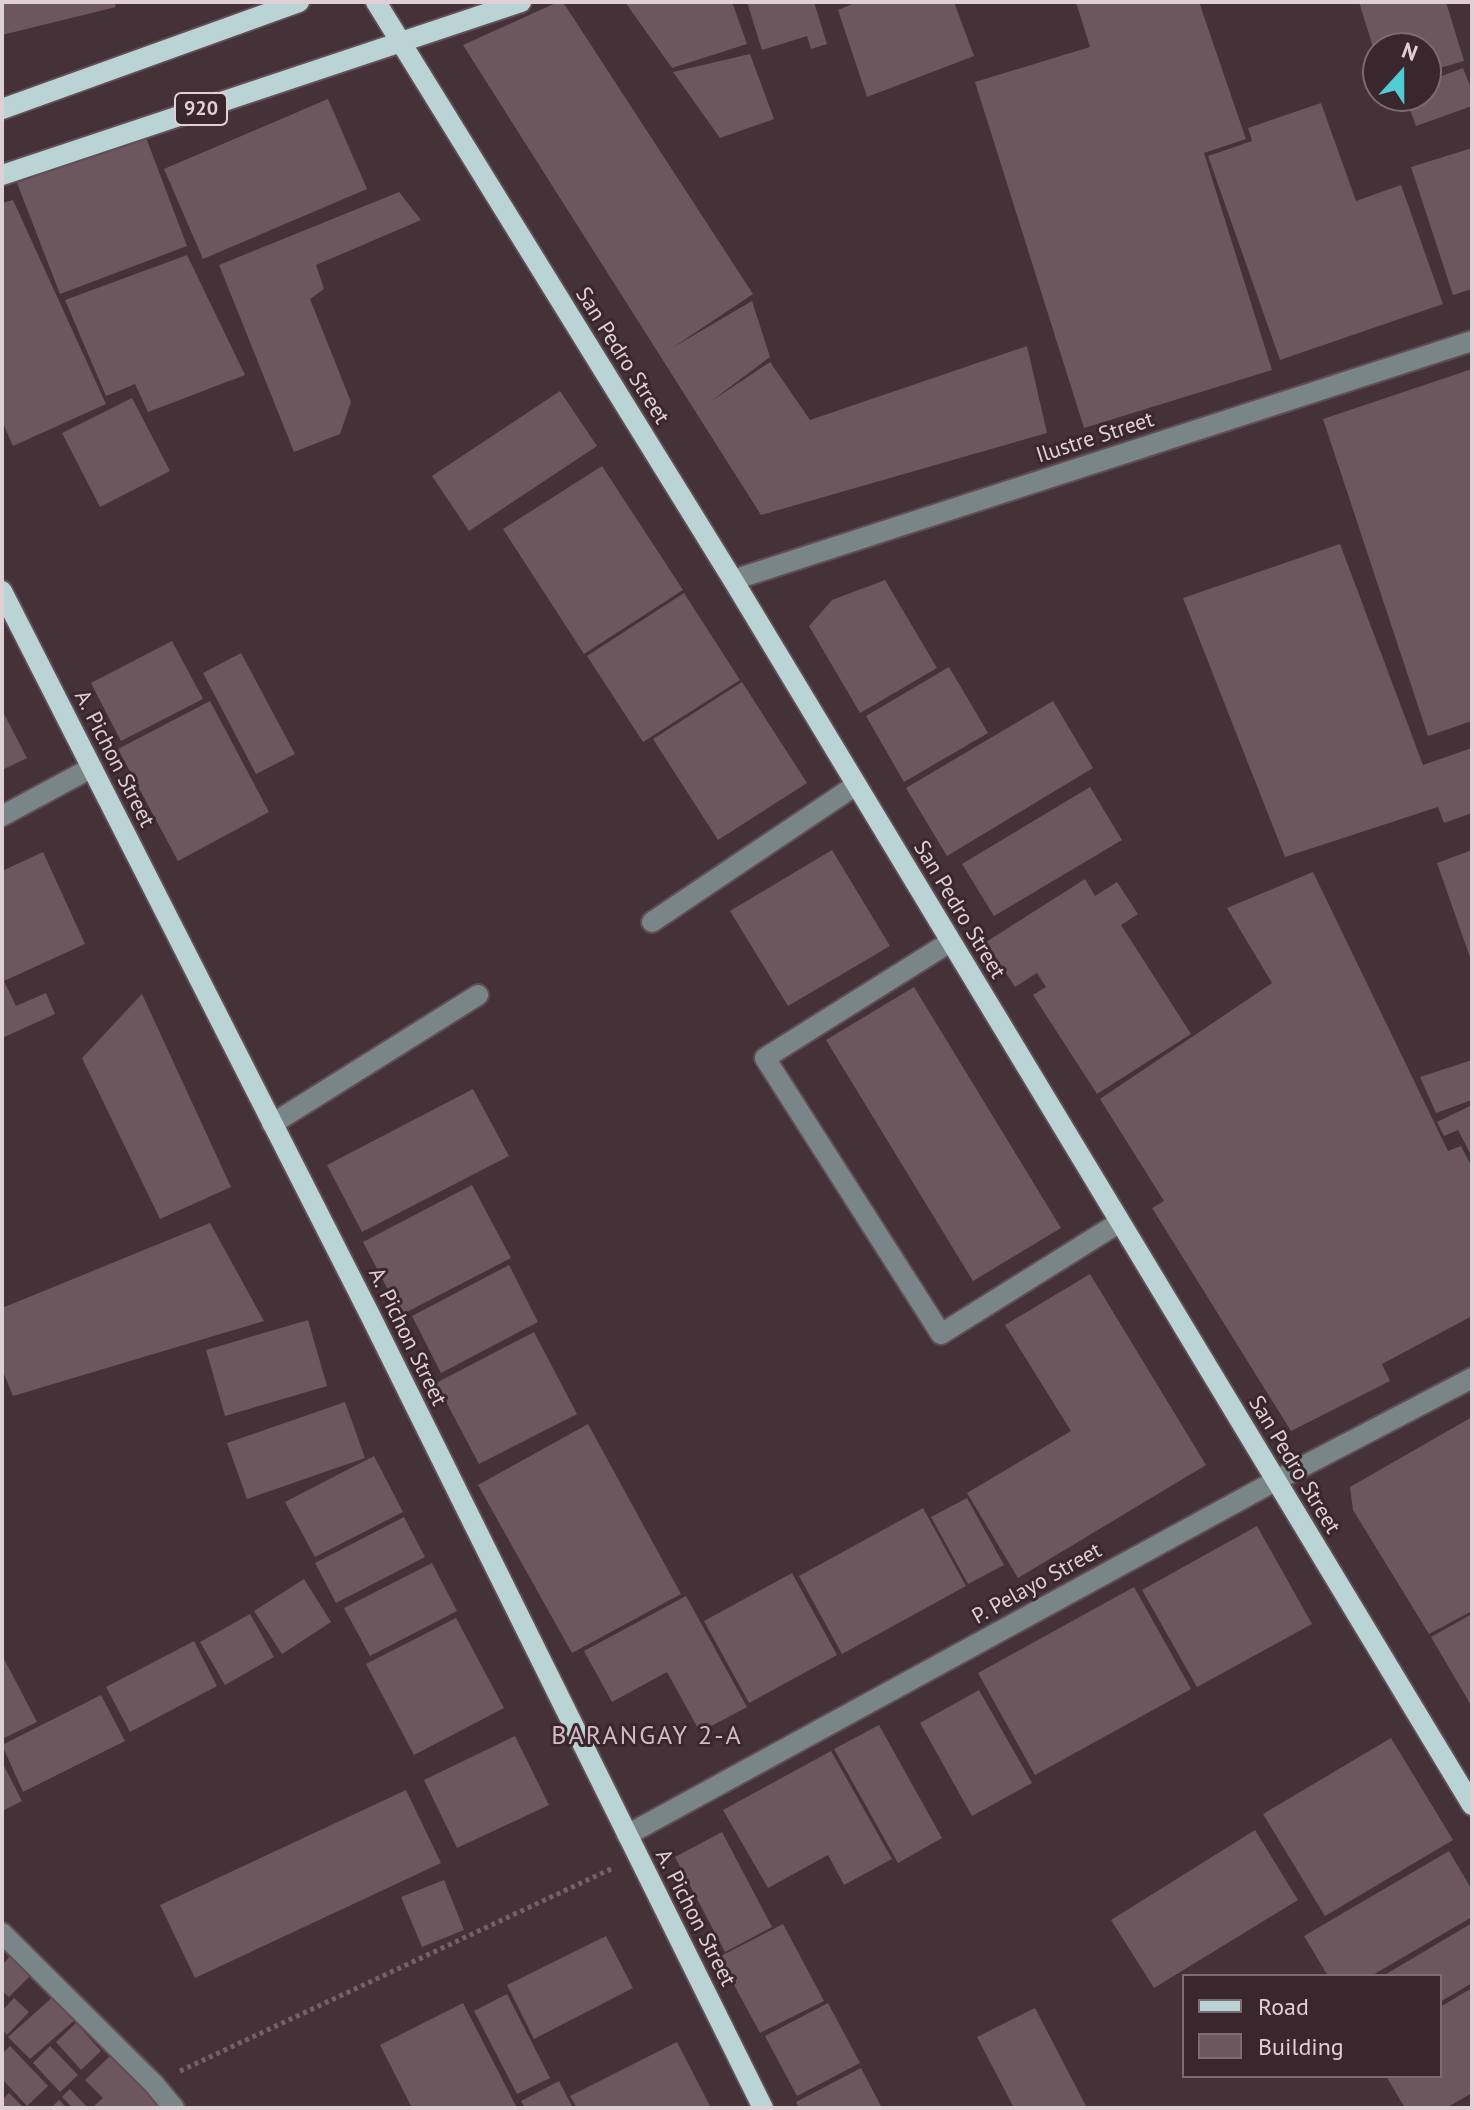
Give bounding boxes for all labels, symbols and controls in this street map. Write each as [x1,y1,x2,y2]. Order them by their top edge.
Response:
north arrow [1362,32,1442,112]
text: N [1398,36,1422,67]
road number: 920 [175,93,227,125]
street label: San Pedro Street [569,283,675,429]
street label: Ilustre Street [1033,407,1157,469]
street label: A. Pichon Street [68,686,160,832]
street label: San Pedro Street [907,836,1011,984]
street label: A. Pichon Street [362,1264,452,1410]
street label: San Pedro Street [1242,1391,1346,1539]
street label: P. Pelayo Street [968,1538,1106,1630]
district label: BARANGAY 2-A [551,1721,743,1753]
street label: A. Pichon Street [649,1845,741,1991]
legend [1182,1974,1442,2078]
text: Road [1258,1991,1309,2022]
text: Building [1258,2031,1344,2062]

